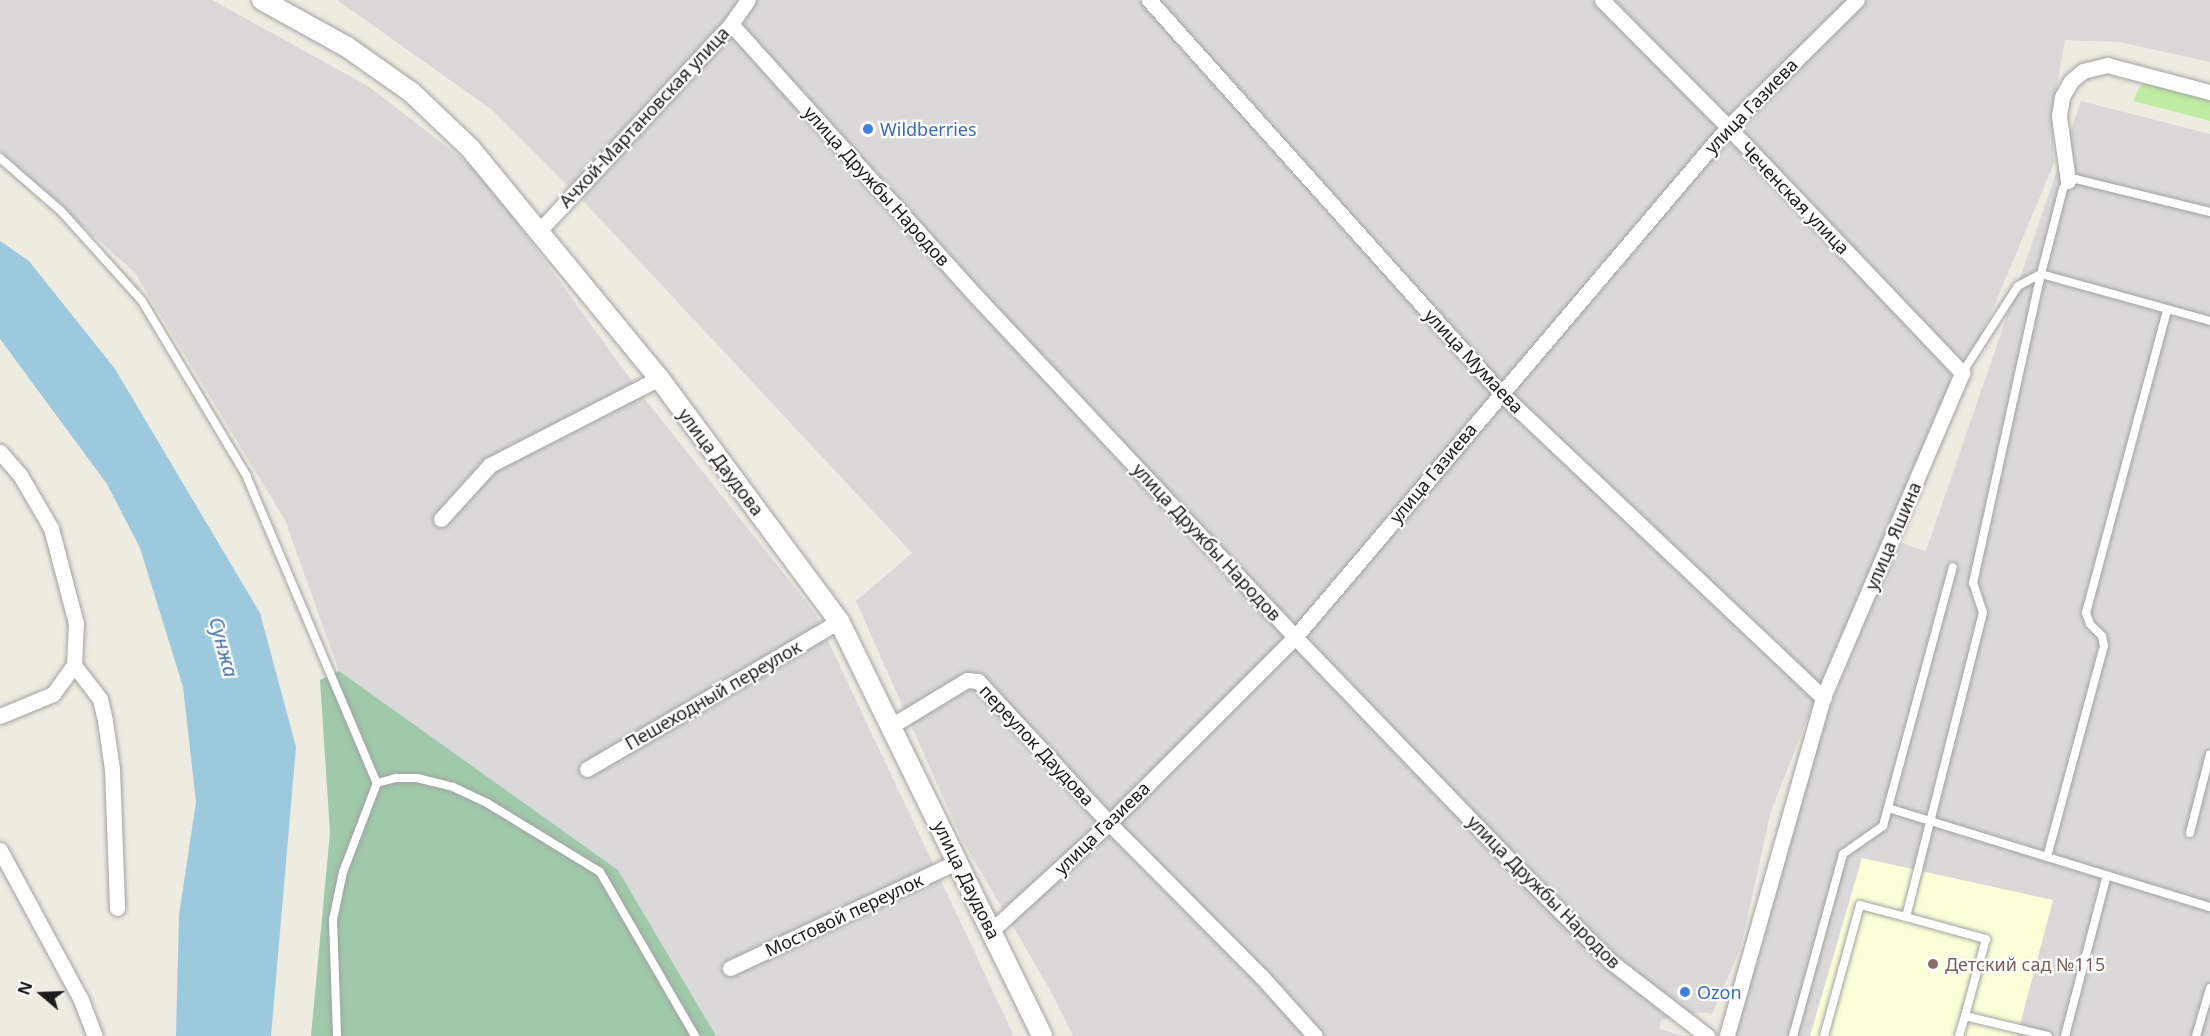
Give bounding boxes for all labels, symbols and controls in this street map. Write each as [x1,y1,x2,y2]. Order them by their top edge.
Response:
street label: Ачхой-Мартановская улица [554,22,734,212]
street label: улица Газиева [1700,54,1802,158]
street label: улица Дружбы Народов [799,102,955,270]
place label: Wildberries [880,118,977,140]
marker: Wildberries [861,122,875,136]
street label: Чеченская улица [1736,137,1854,259]
street label: улица Мумаева [1420,304,1528,418]
street label: улица Даудова [674,404,768,520]
street label: улица Газиева [1385,418,1481,528]
street label: улица Дружбы Народов [1128,459,1286,625]
street label: улица Яшина [1860,479,1926,593]
water label: Сунжа [204,614,244,680]
street label: Пешеходный переулок [621,636,805,754]
street label: переулок Даудова [975,680,1099,810]
street label: улица Газиева [1050,777,1154,879]
street label: улица Дружбы Народов [1463,811,1625,973]
street label: улица Даудова [929,817,1005,943]
street label: Мостовой переулок [762,869,926,961]
place label: Детский сад №115 [1945,953,2105,975]
marker: Детский сад №115 [1926,957,1940,971]
north arrow [12,964,72,1024]
text: N [12,978,37,998]
place label: Ozon [1697,981,1742,1003]
marker: Ozon [1678,985,1692,999]

